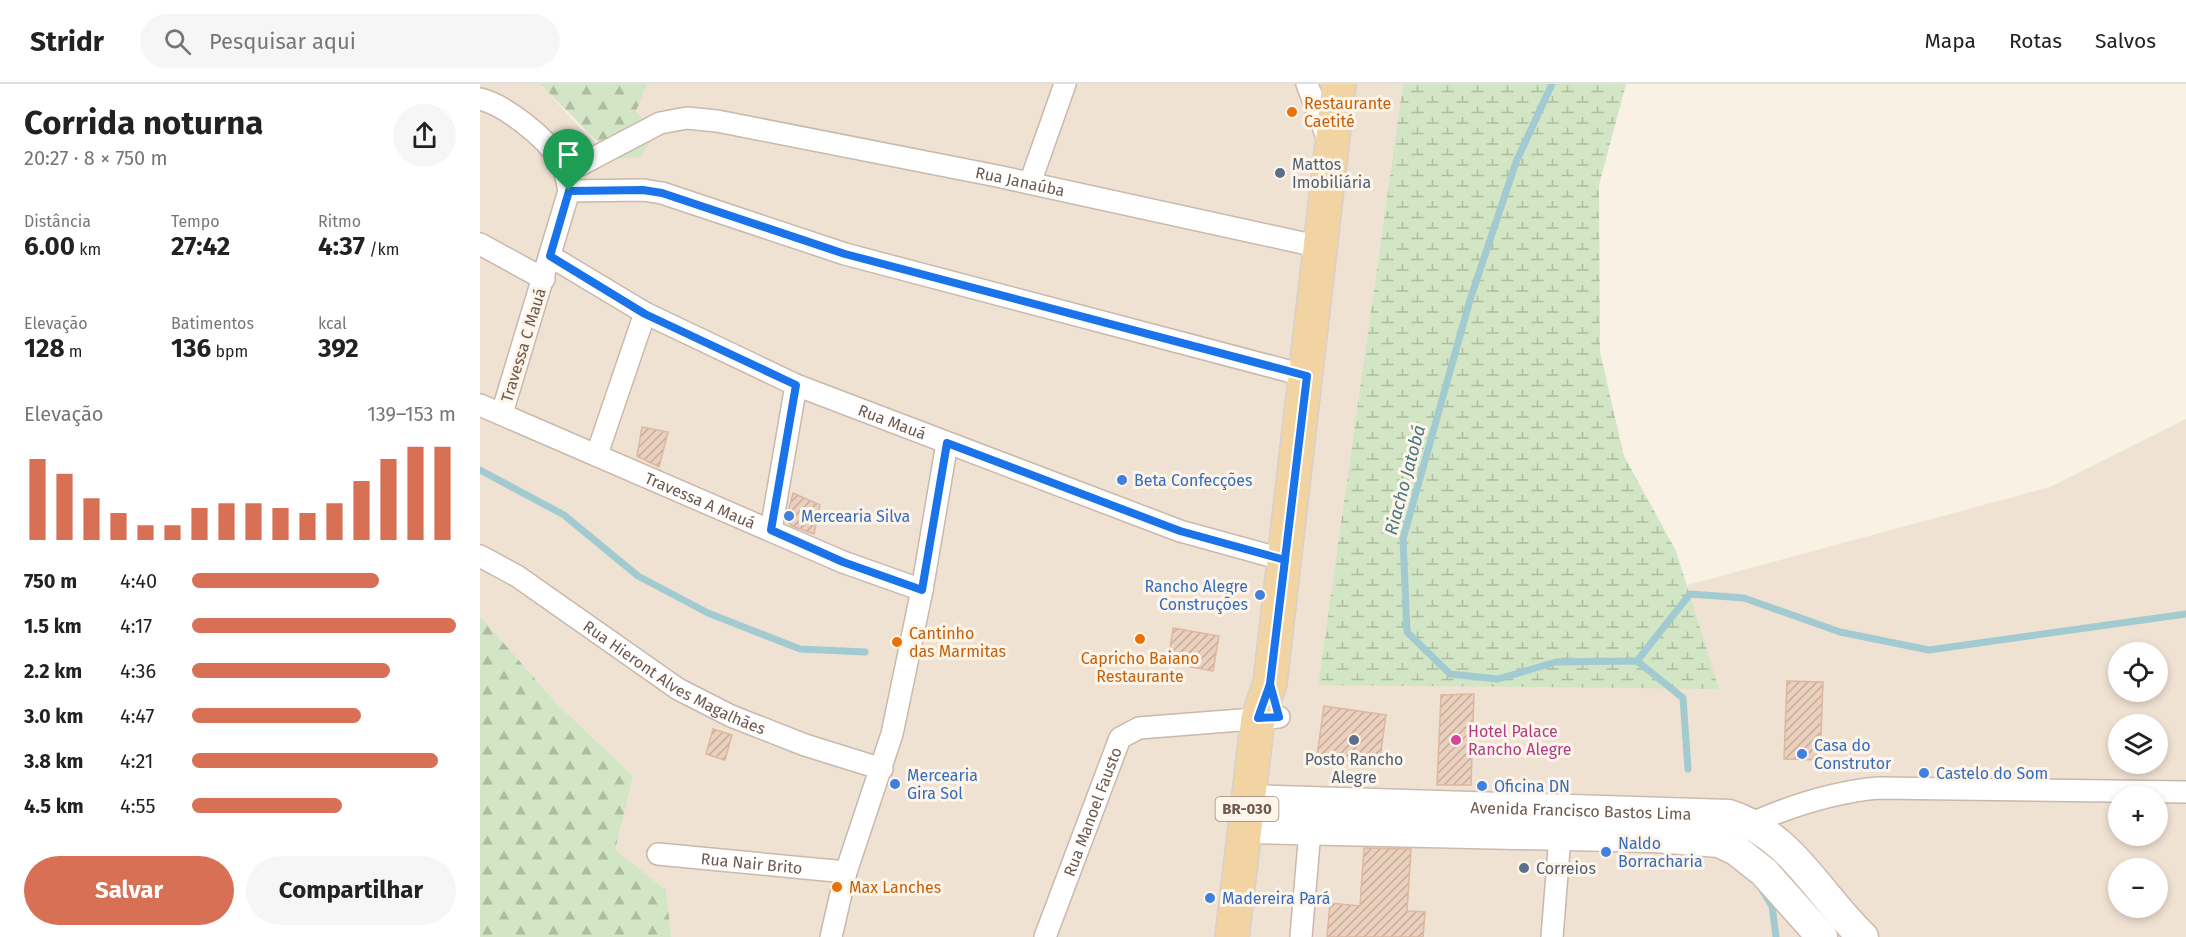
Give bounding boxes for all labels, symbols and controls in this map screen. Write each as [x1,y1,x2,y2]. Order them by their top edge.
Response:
search box [140,14,560,68]
text: Stridr [30,25,104,58]
icon: search [161,25,194,58]
text: Pesquisar aqui [209,28,356,55]
text: Mapa [1925,28,1976,54]
text: Rotas [2009,28,2062,54]
text: Salvos [2095,28,2156,54]
place label: Restaurante Caetité [1304,94,1391,131]
text: Corrida noturna [24,103,263,143]
button: share [393,104,456,167]
marker: Restaurante Caetité [1285,105,1299,119]
pin [543,129,594,191]
icon: arrive [552,138,585,171]
text: 20:27 · 8 × 750 m [24,146,168,170]
place label: Mattos Imobiliária [1292,155,1371,192]
street label: Rua Janaúba [974,163,1067,201]
marker: Mattos Imobiliária [1273,166,1287,180]
text: Distância [24,212,91,231]
text: Tempo [171,212,220,231]
text: Ritmo [318,212,361,231]
text: 6.00 [24,231,75,262]
text: 27:42 [171,231,230,262]
text: 4:37 [318,231,365,262]
text: km [75,240,101,259]
text: /km [365,240,399,259]
street label: Travessa C Mauá [497,286,550,405]
text: Elevação [24,314,88,333]
text: Batimentos [171,314,254,333]
text: kcal [318,314,347,333]
text: 128 [24,333,65,364]
text: 136 [171,333,211,364]
text: 392 [318,333,359,364]
text: m [65,342,83,361]
text: bpm [211,342,248,361]
street label: Rua Mauá [855,401,929,444]
text: Elevação [24,402,103,426]
text: 139–153 m [367,402,456,426]
water label: Riacho Jatobá [1380,423,1430,537]
street label: Travessa A Mauá [642,468,758,533]
place label: Beta Confecções [1134,471,1253,491]
marker: Beta Confecções [1115,473,1129,487]
place label: Mercearia Silva [801,507,910,526]
marker: Mercearia Silva [782,509,796,523]
text: 750 m [24,569,77,593]
text: 4:40 [120,569,157,593]
place label: Rancho Alegre Construções [1145,577,1248,615]
marker: Rancho Alegre Construções [1253,588,1267,602]
text: 1.5 km [24,614,82,638]
text: 4:17 [120,614,152,638]
street label: Rua Hieront Alves Magalhães [579,617,768,739]
place label: Cantinho das Marmitas [909,624,1006,661]
marker: Capricho Baiano Restaurante [1133,632,1147,646]
marker: Cantinho das Marmitas [890,635,904,649]
map controls [2108,642,2168,918]
button: locate [2108,642,2168,702]
place label: Capricho Baiano Restaurante [1081,649,1199,686]
text: 2.2 km [24,659,82,683]
text: 4:36 [120,659,156,683]
text: 3.0 km [24,704,83,728]
text: 4:47 [120,704,154,728]
button: layers [2108,714,2168,774]
place label: Hotel Palace Rancho Alegre [1468,722,1571,759]
marker: Posto Rancho Alegre [1347,733,1361,747]
marker: Hotel Palace Rancho Alegre [1449,733,1463,747]
place label: Casa do Construtor [1814,736,1892,773]
street label: Rua Manoel Fausto [1060,744,1126,879]
marker: Casa do Construtor [1795,747,1809,761]
text: 3.8 km [24,749,84,773]
text: 4:21 [120,749,154,773]
place label: Posto Rancho Alegre [1305,750,1403,787]
place label: Castelo do Som [1936,764,2048,783]
place label: Mercearia Gira Sol [907,766,978,803]
marker: Castelo do Som [1917,766,1931,780]
marker: Mercearia Gira Sol [888,777,902,791]
place label: Oficina DN [1494,777,1570,796]
marker: Oficina DN [1475,779,1489,793]
button: + [2108,786,2168,846]
text: 4.5 km [24,794,84,818]
text: 4:55 [120,794,155,818]
road number: BR-030 [1216,797,1278,821]
street label: Avenida Francisco Bastos Lima [1470,798,1692,824]
place label: Naldo Borracharia [1618,834,1703,871]
marker: Naldo Borracharia [1599,845,1613,859]
street label: Rua Nair Brito [700,849,803,878]
button: Salvar [24,856,234,925]
button: Compartilhar [246,856,456,925]
button: − [2108,858,2168,918]
place label: Correios [1536,859,1596,878]
marker: Correios [1517,861,1531,875]
place label: Max Lanches [849,878,941,897]
marker: Max Lanches [830,880,844,894]
place label: Madereira Pará [1222,889,1330,908]
marker: Madereira Pará [1203,891,1217,905]

